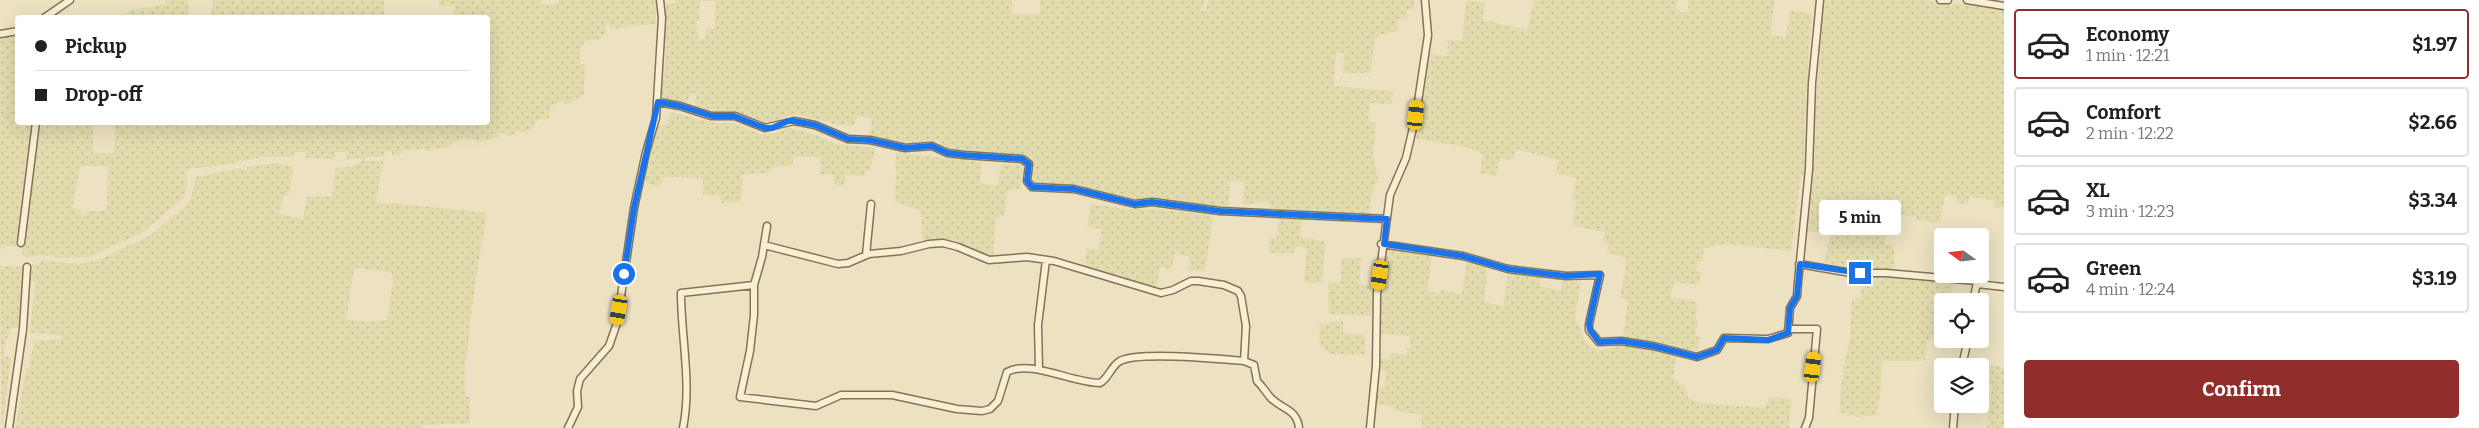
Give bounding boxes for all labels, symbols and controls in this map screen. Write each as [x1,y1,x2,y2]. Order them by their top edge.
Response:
icon: car [2026,22,2071,67]
text: Economy [2086,23,2169,46]
text: $1.97 [2412,33,2457,56]
text: Pickup [65,35,127,58]
text: 1 min · 12:21 [2086,46,2169,65]
text: Drop-off [65,83,143,106]
car [1406,99,1425,131]
icon: car [2026,100,2071,145]
text: Comfort [2086,101,2161,124]
text: $2.66 [2408,111,2457,134]
text: 2 min · 12:22 [2086,124,2174,143]
icon: car [2026,178,2071,223]
text: XL [2086,179,2110,202]
text: $3.34 [2408,189,2457,212]
callout: 5 min [1819,200,1901,236]
text: 3 min · 12:23 [2086,202,2175,221]
text: 5 min [1839,208,1881,227]
north arrow [1934,228,1989,282]
map controls [1934,228,1989,413]
icon: car [2026,256,2071,301]
text: Green [2086,257,2141,280]
car [1370,259,1389,291]
route end [1849,262,1871,284]
route start [613,263,635,285]
text: $3.19 [2412,267,2457,290]
text: 4 min · 12:24 [2086,280,2175,299]
button: locate [1934,293,1989,348]
car [609,294,628,326]
car [1803,351,1822,383]
button: layers [1934,358,1989,413]
button: Confirm [2024,360,2459,418]

